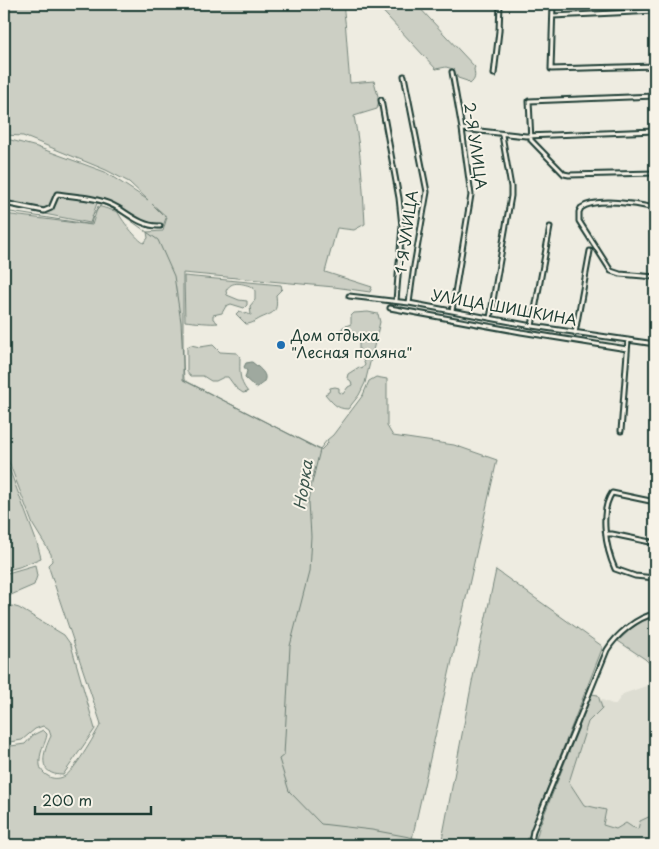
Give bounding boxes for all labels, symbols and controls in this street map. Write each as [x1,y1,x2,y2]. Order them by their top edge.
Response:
street label: 2-Я УЛИЦА [459,101,494,191]
street label: 1-Я УЛИЦА [388,189,423,275]
street label: УЛИЦА ШИШКИНА [430,282,579,331]
place label: Дом отдыха "Лесная поляна" [290,323,412,363]
marker: Дом отдыха "Лесная поляна" [275,339,287,351]
water label: Норка [286,457,318,511]
scale bar [35,784,151,816]
text: 200 m [42,788,92,811]

